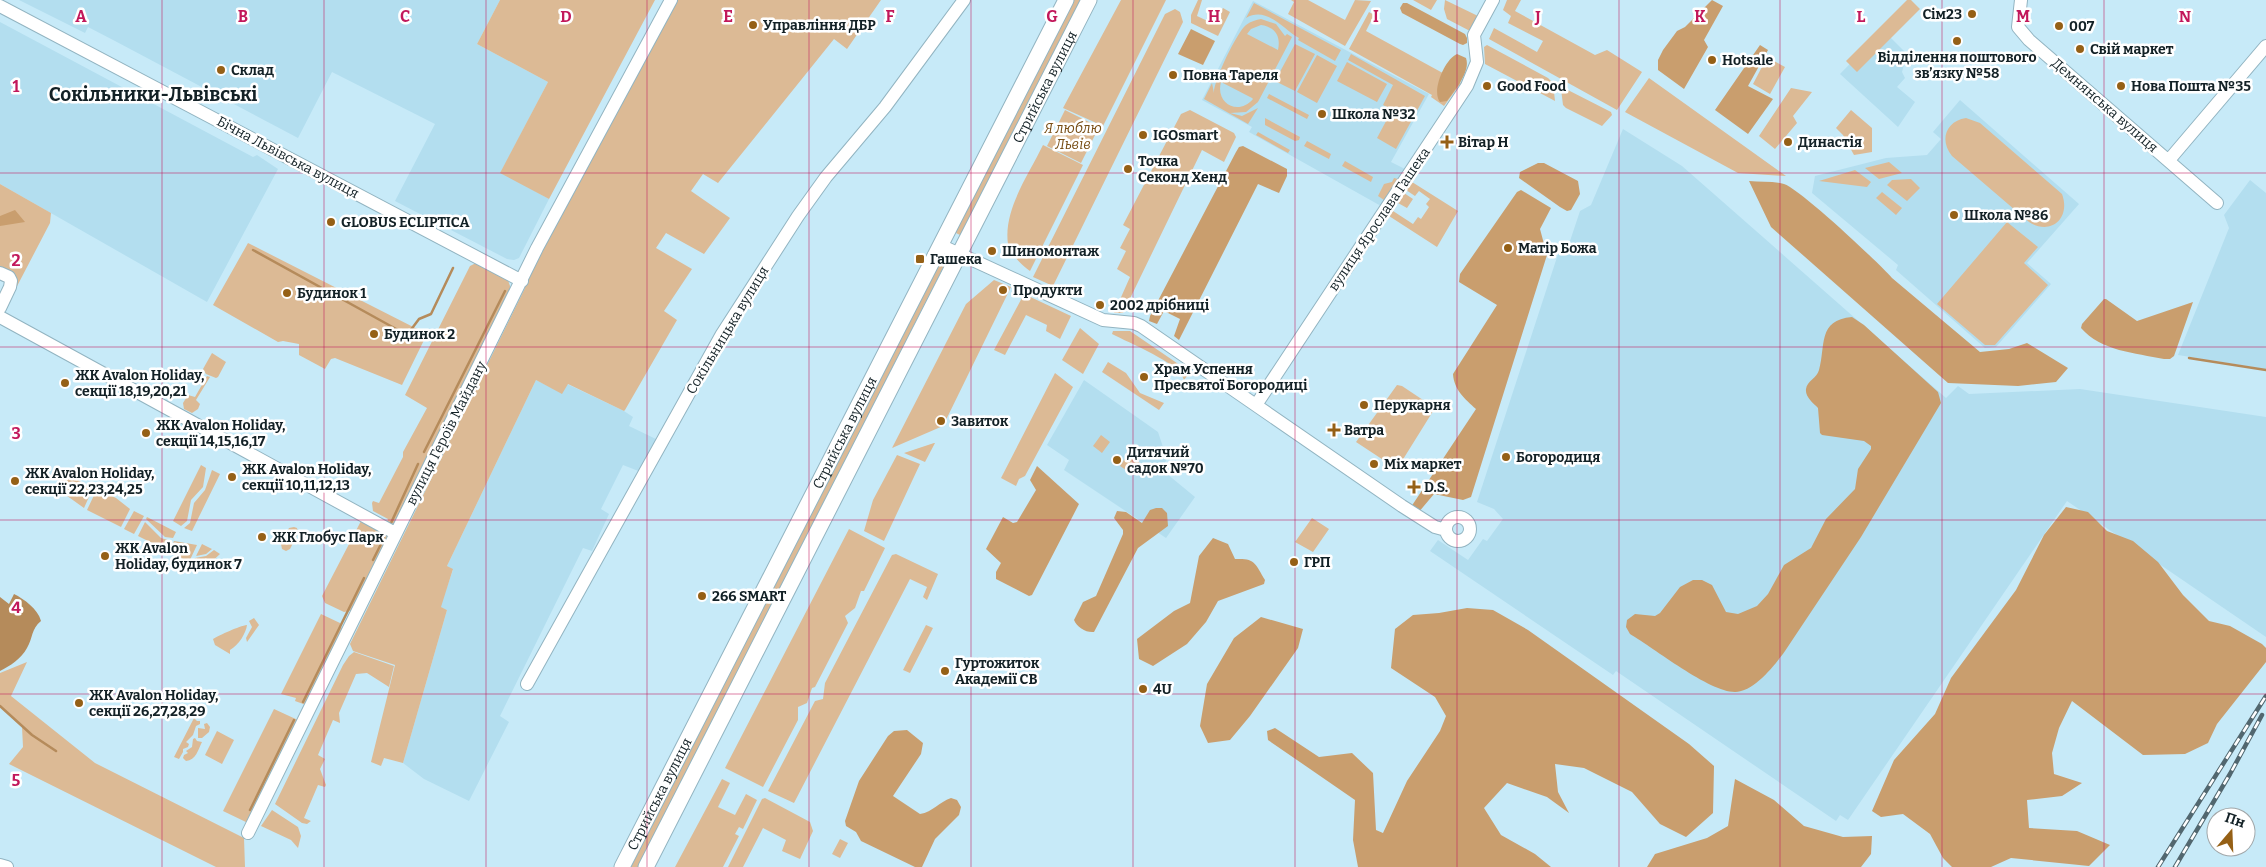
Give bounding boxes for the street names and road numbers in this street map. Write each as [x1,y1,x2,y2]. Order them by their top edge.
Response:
street label: Стрийська вулиця [1009,28,1081,146]
street label: Демнянська вулиця [2048,55,2161,156]
street label: Бічна Львівська вулиця [214,113,362,202]
street label: вулиця Ярослава Гашека [1325,144,1434,294]
street label: Сокільницька вулиця [683,263,772,397]
street label: вулиця Героїв Майдану [403,358,490,508]
street label: Стрийська вулиця [809,374,881,492]
street label: Стрийська вулиця [624,735,696,853]

